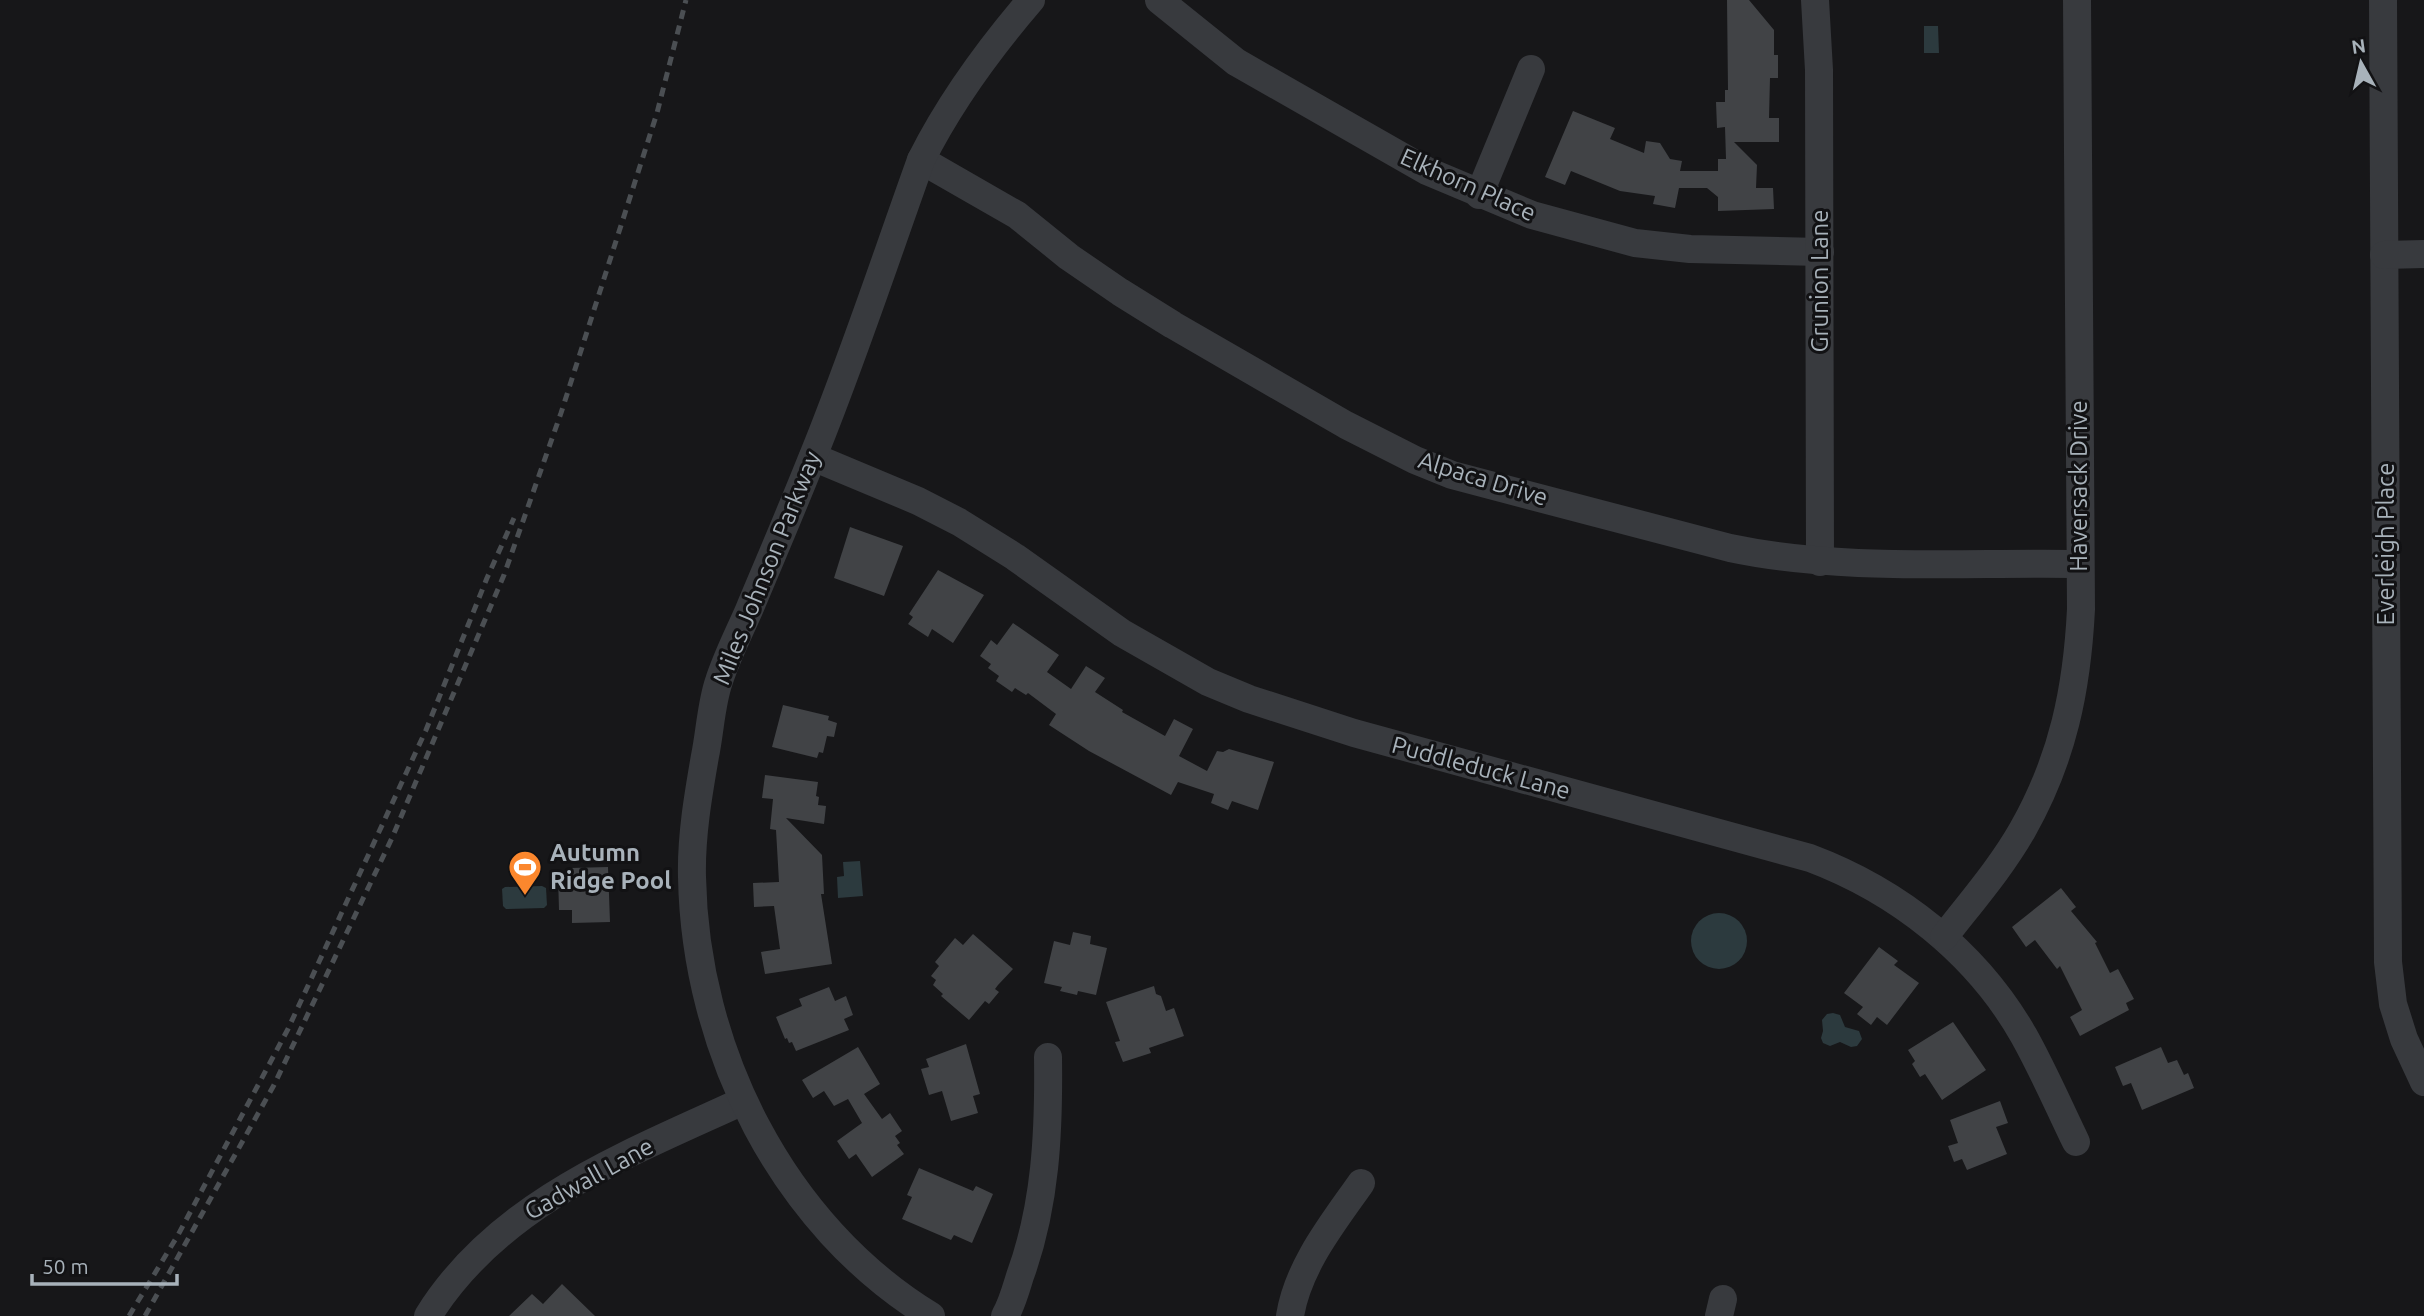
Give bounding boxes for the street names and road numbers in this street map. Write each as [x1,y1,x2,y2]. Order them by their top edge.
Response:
street label: Elkhorn Place [1396,143,1540,226]
street label: Grunion Lane [1806,209,1833,353]
street label: Haversack Drive [2065,400,2092,572]
street label: Alpaca Drive [1415,446,1551,511]
street label: Miles Johnson Parkway [707,447,826,688]
street label: Everleigh Place [2372,463,2399,625]
street label: Puddleduck Lane [1389,731,1573,804]
street label: Gadwall Lane [520,1132,658,1225]

